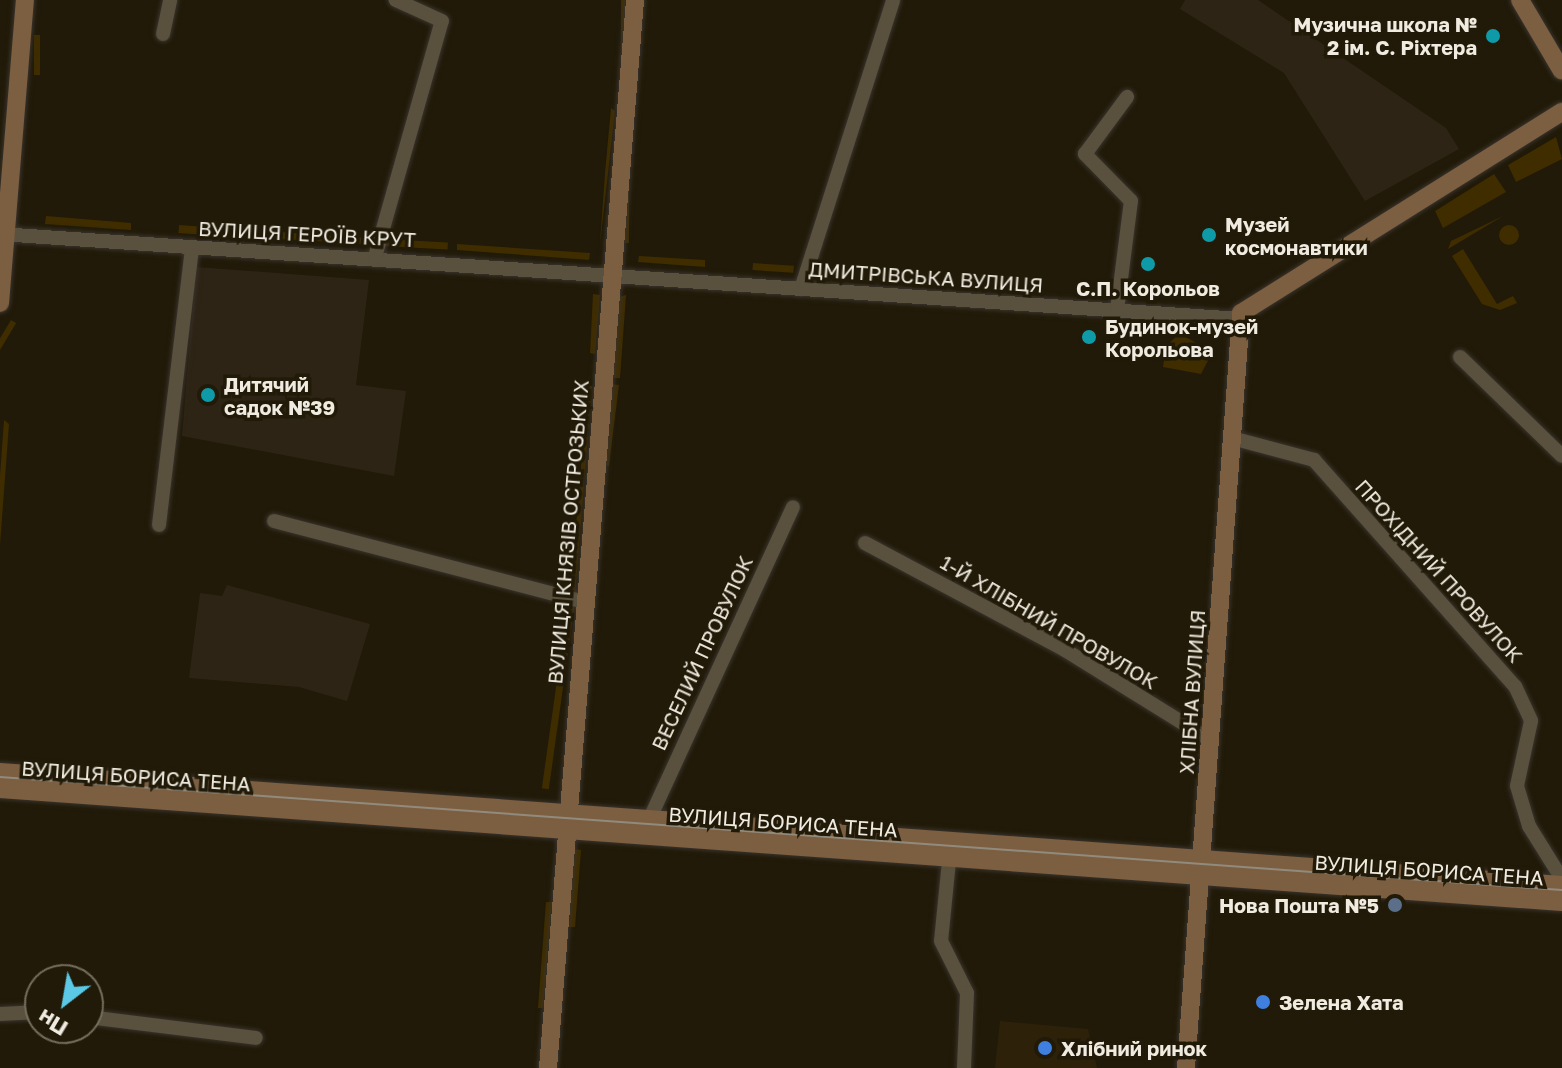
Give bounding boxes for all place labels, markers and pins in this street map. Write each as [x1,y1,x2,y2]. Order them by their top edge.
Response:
place label: Музична школа № 2 ім. С. Ріхтера [1293,12,1477,59]
marker: Музична школа № 2 ім. С. Ріхтера [1484,27,1502,45]
place label: Музей космонавтики [1225,212,1368,259]
marker: Музей космонавтики [1200,226,1218,244]
marker: С.П. Корольов [1139,255,1157,273]
place label: С.П. Корольов [1076,276,1220,300]
place label: Будинок-музей Корольова [1105,314,1258,361]
marker: Будинок-музей Корольова [1080,328,1098,346]
place label: Дитячий садок №39 [224,372,335,419]
marker: Дитячий садок №39 [199,386,217,404]
place label: Нова Пошта №5 [1219,893,1379,917]
marker: Нова Пошта №5 [1386,896,1404,914]
place label: Зелена Хата [1279,990,1404,1014]
marker: Зелена Хата [1254,993,1272,1011]
place label: Хлібний ринок [1061,1036,1207,1060]
marker: Хлібний ринок [1036,1039,1054,1057]

